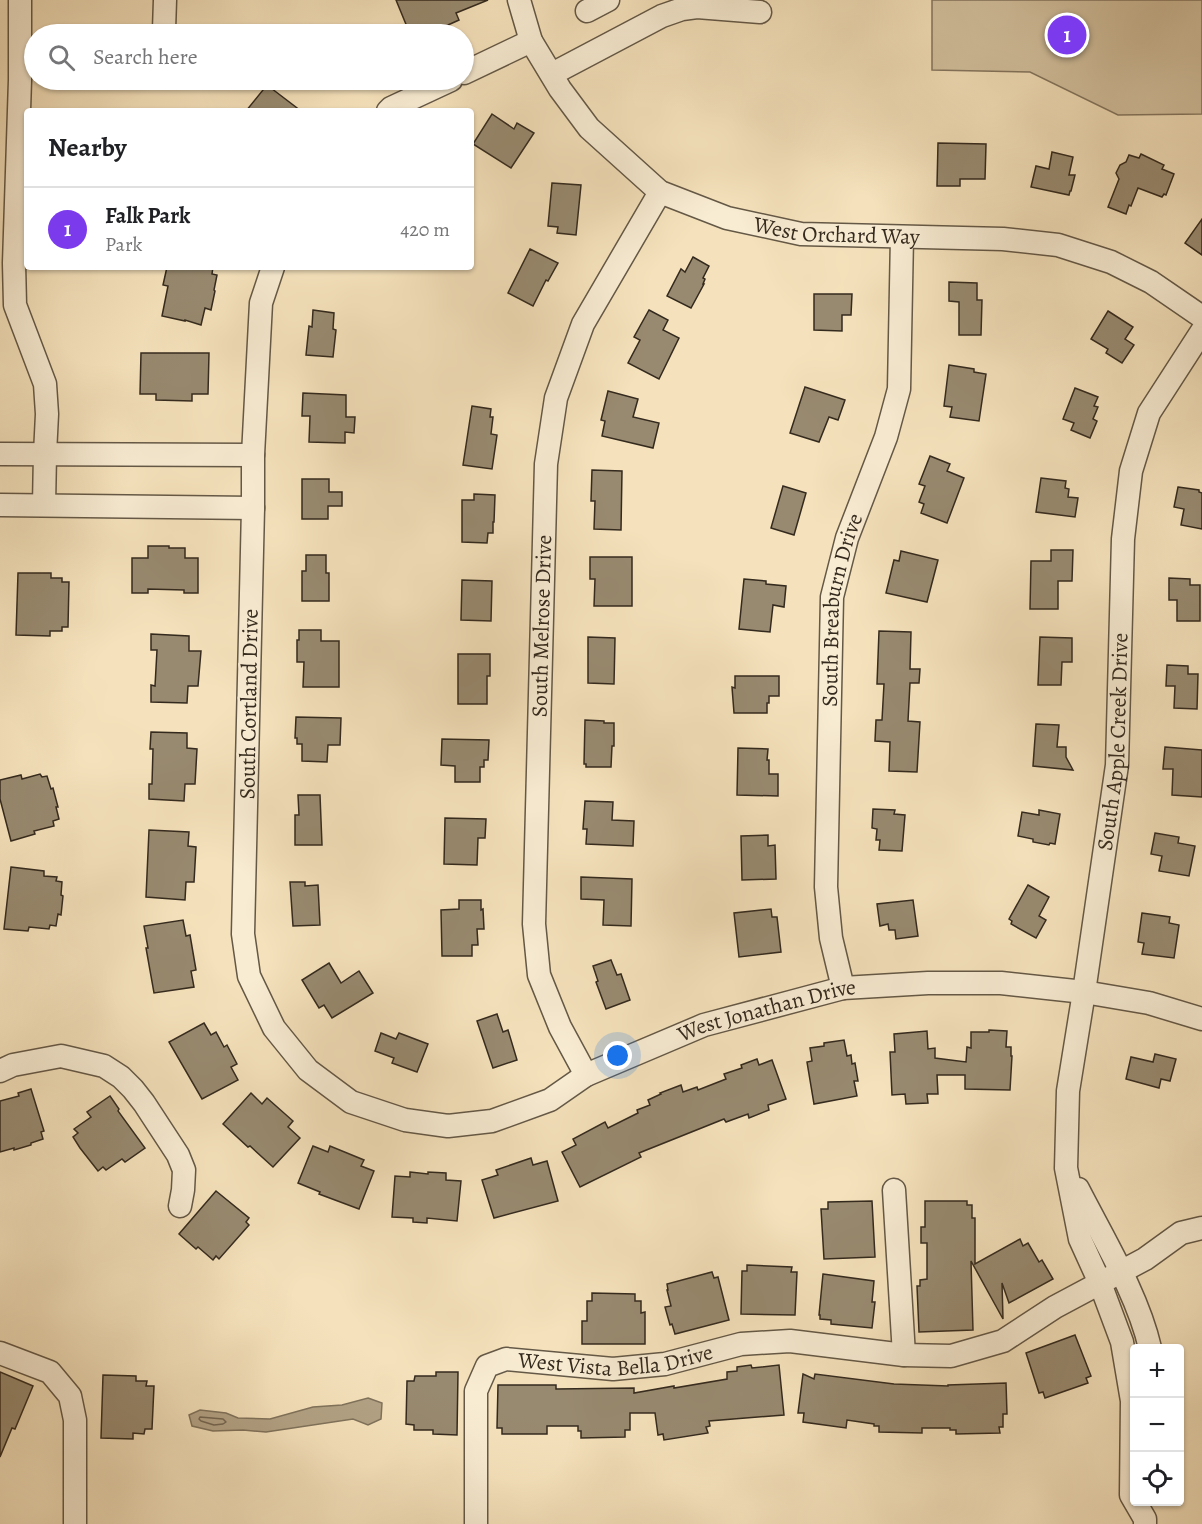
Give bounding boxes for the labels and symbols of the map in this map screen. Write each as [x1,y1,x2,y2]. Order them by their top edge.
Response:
pin: 1 [1048,12,1086,57]
street label: West Orchard Way [750,209,920,252]
street label: South Breaburn Drive [815,509,870,707]
street label: South Melrose Drive [524,534,559,718]
street label: South Cortland Drive [232,608,266,800]
street label: South Apple Creek Drive [1090,632,1136,853]
street label: West Jonathan Drive [672,972,857,1050]
your location [603,1041,632,1070]
street label: West Vista Bella Drive [516,1337,716,1384]

